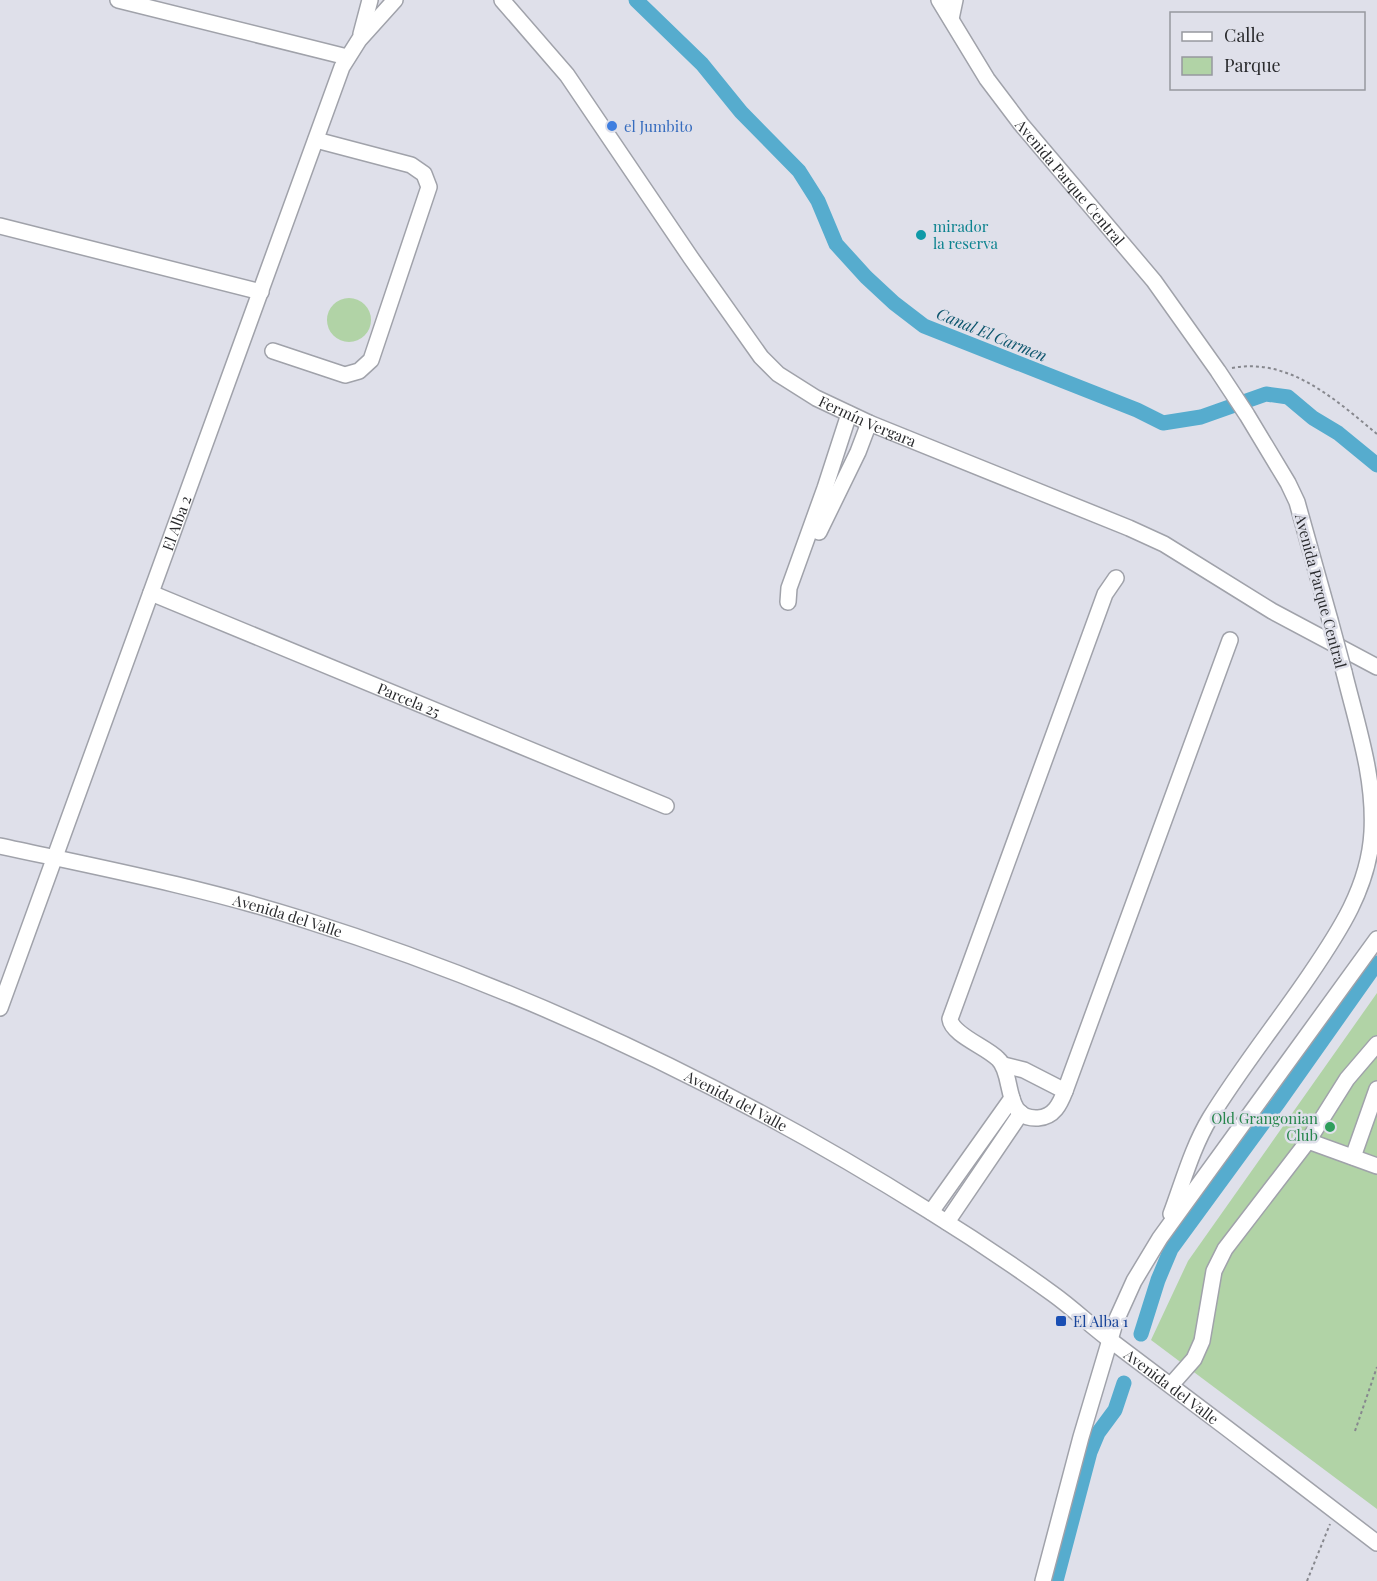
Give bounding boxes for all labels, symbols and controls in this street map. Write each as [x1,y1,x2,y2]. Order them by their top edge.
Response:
legend [1170,12,1365,90]
text: Calle [1224,23,1265,47]
text: Parque [1224,53,1281,77]
street label: Avenida Parque Central [1011,114,1129,249]
place label: el Jumbito [624,116,693,136]
marker: el Jumbito [605,119,619,133]
place label: mirador la reserva [933,216,998,253]
marker: mirador la reserva [914,228,928,242]
water label: Canal El Carmen [934,302,1050,366]
street label: Fermín Vergara [815,391,920,451]
street label: El Alba 2 [157,493,195,553]
street label: Avenida Parque Central [1291,511,1351,670]
street label: Parcela 25 [374,678,443,722]
street label: Avenida del Valle [230,889,345,941]
street label: Avenida del Valle [681,1065,791,1136]
place label: Old Grangonian Club [1211,1108,1318,1145]
marker: Old Grangonian Club [1323,1120,1337,1134]
place label: El Alba 1 [1073,1311,1129,1331]
marker: El Alba 1 [1054,1314,1068,1328]
street label: Avenida del Valle [1120,1344,1223,1429]

